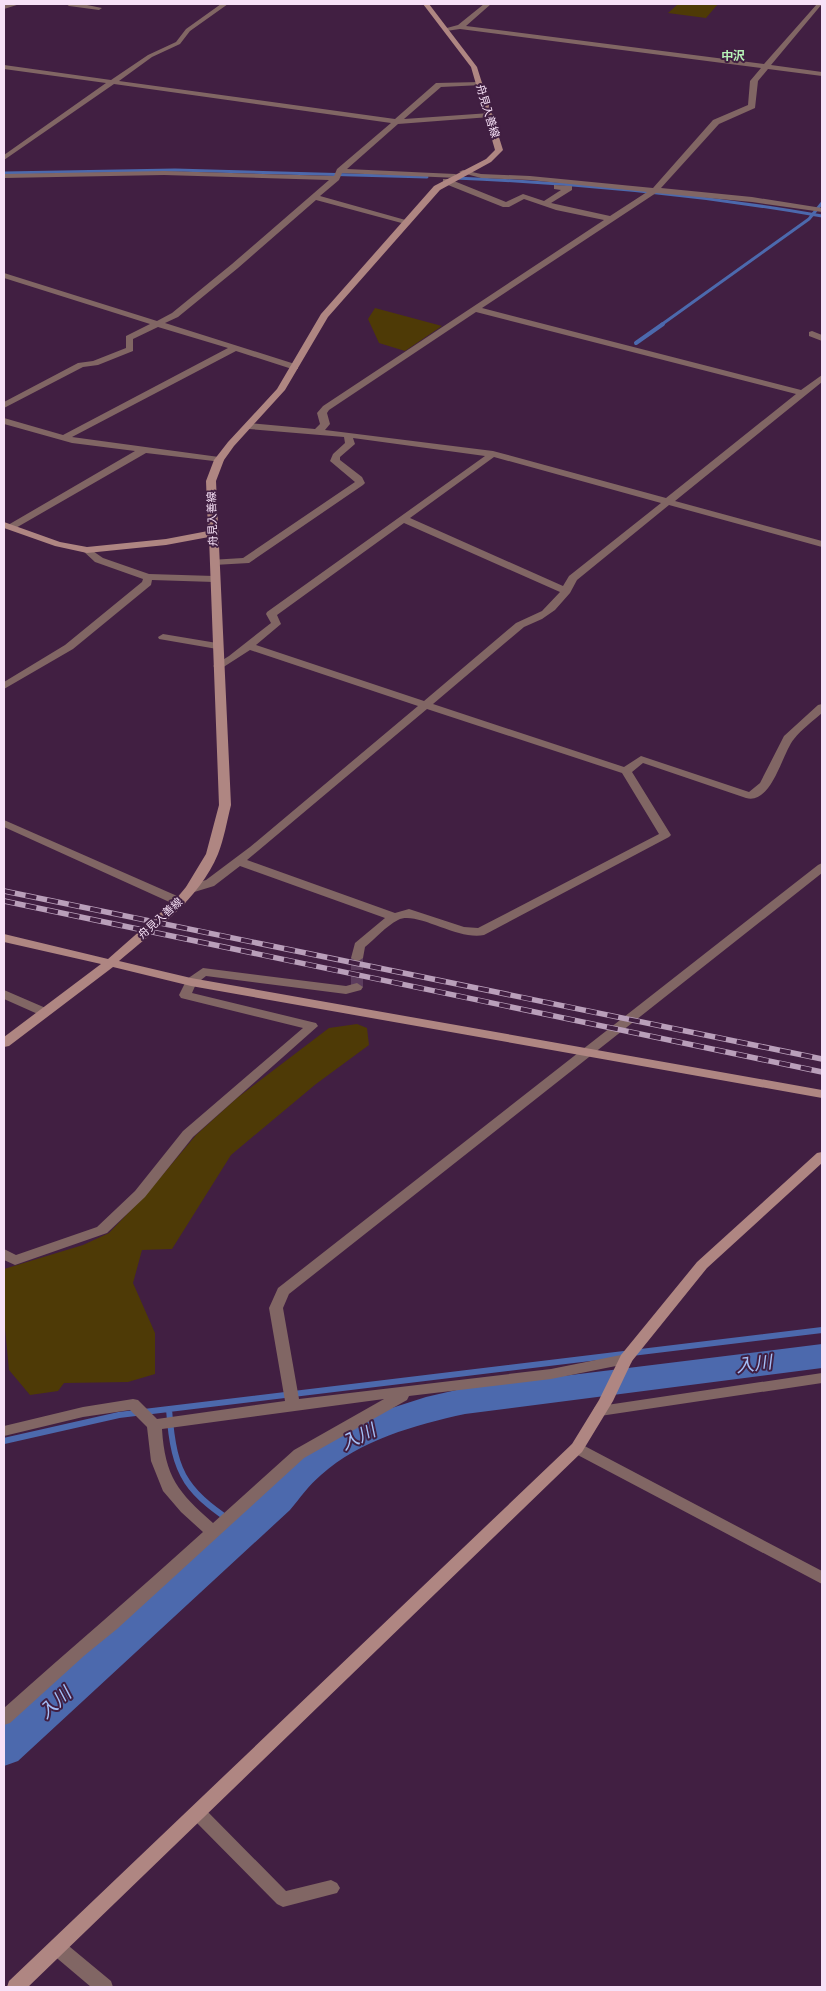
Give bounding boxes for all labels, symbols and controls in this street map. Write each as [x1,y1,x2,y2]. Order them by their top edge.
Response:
district label: 中沢 [721,49,745,63]
street label: 舟見入善線 [473,83,502,139]
street label: 舟見入善線 [205,491,220,547]
street label: 舟見入善線 [136,895,185,942]
water label: 入川 [735,1351,775,1377]
water label: 入川 [337,1418,381,1455]
water label: 入川 [34,1681,77,1723]

